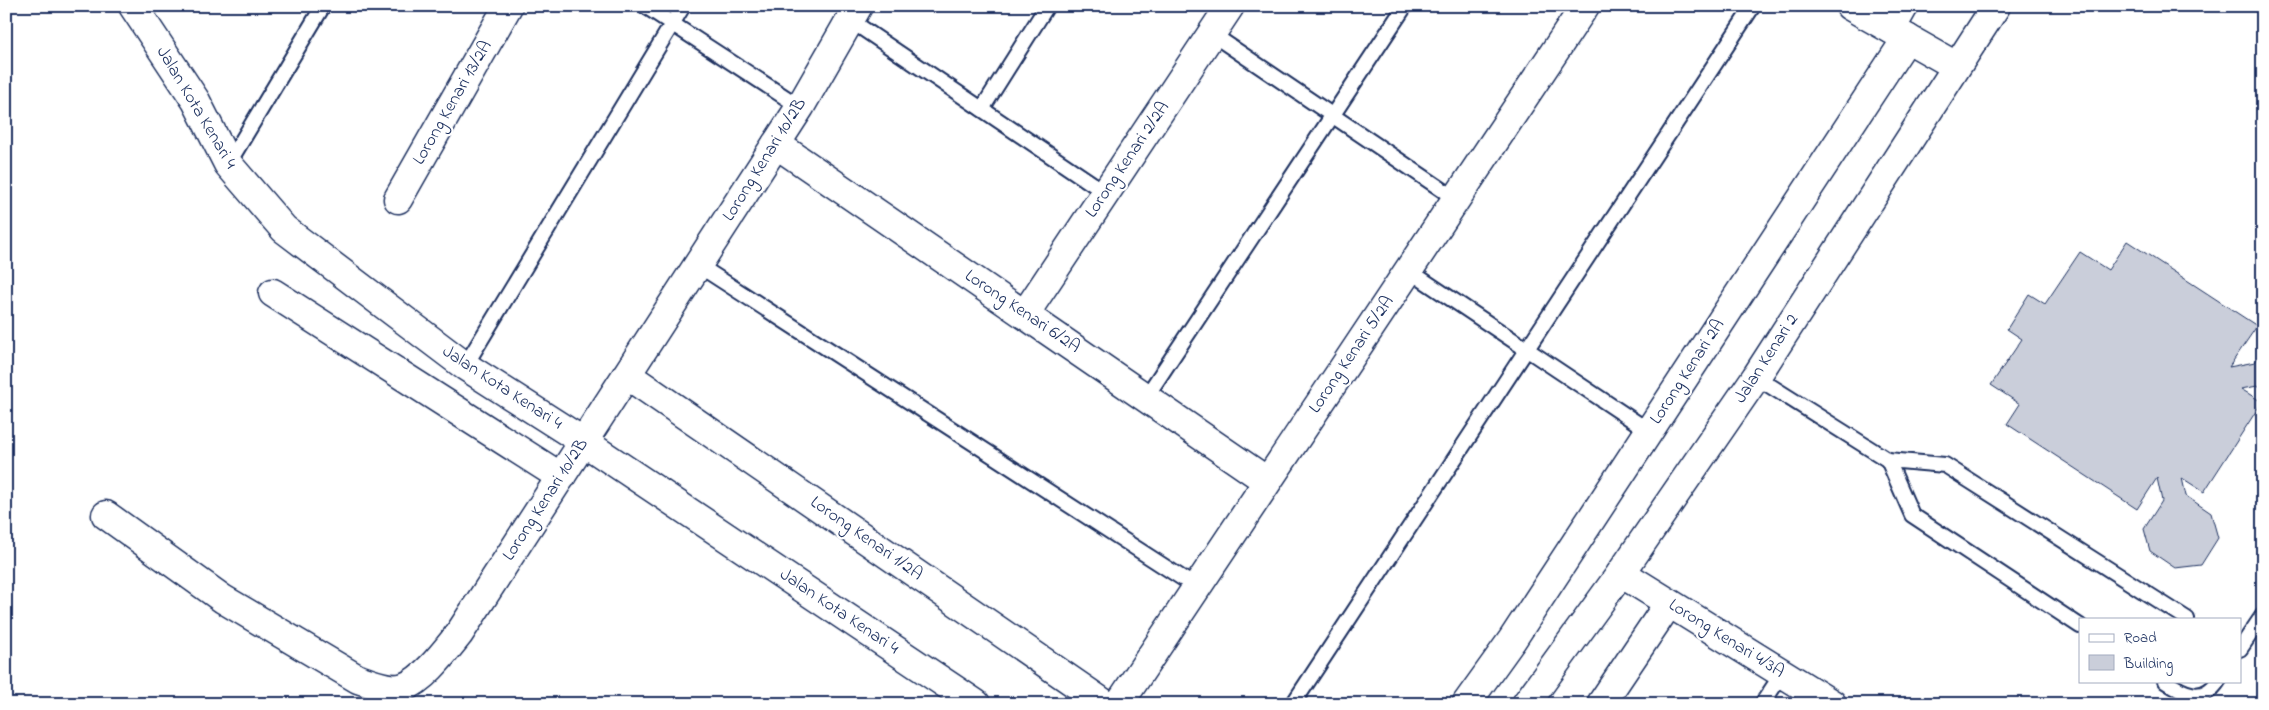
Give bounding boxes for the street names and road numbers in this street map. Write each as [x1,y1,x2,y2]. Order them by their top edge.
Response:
street label: Lorong Kenari 13/2A [407,36,500,171]
street label: Jalan Kota Kenari 4 [149,42,243,175]
street label: Lorong Kenari 10/2B [717,93,814,227]
street label: Lorong Kenari 2/2A [1079,96,1178,224]
street label: Lorong Kenari 6/2A [958,264,1085,361]
street label: Lorong Kenari 5/2A [1303,291,1402,420]
street label: Jalan Kenari 2 [1728,309,1806,409]
street label: Lorong Kenari 2A [1644,314,1733,430]
street label: Jalan Kota Kenari 4 [437,339,568,437]
street label: Lorong Kenari 10/2B [497,434,596,567]
street label: Lorong Kenari 1/2A [804,490,928,588]
street label: Jalan Kota Kenari 4 [774,562,904,662]
street label: Lorong Kenari 4/3A [1662,593,1789,686]

